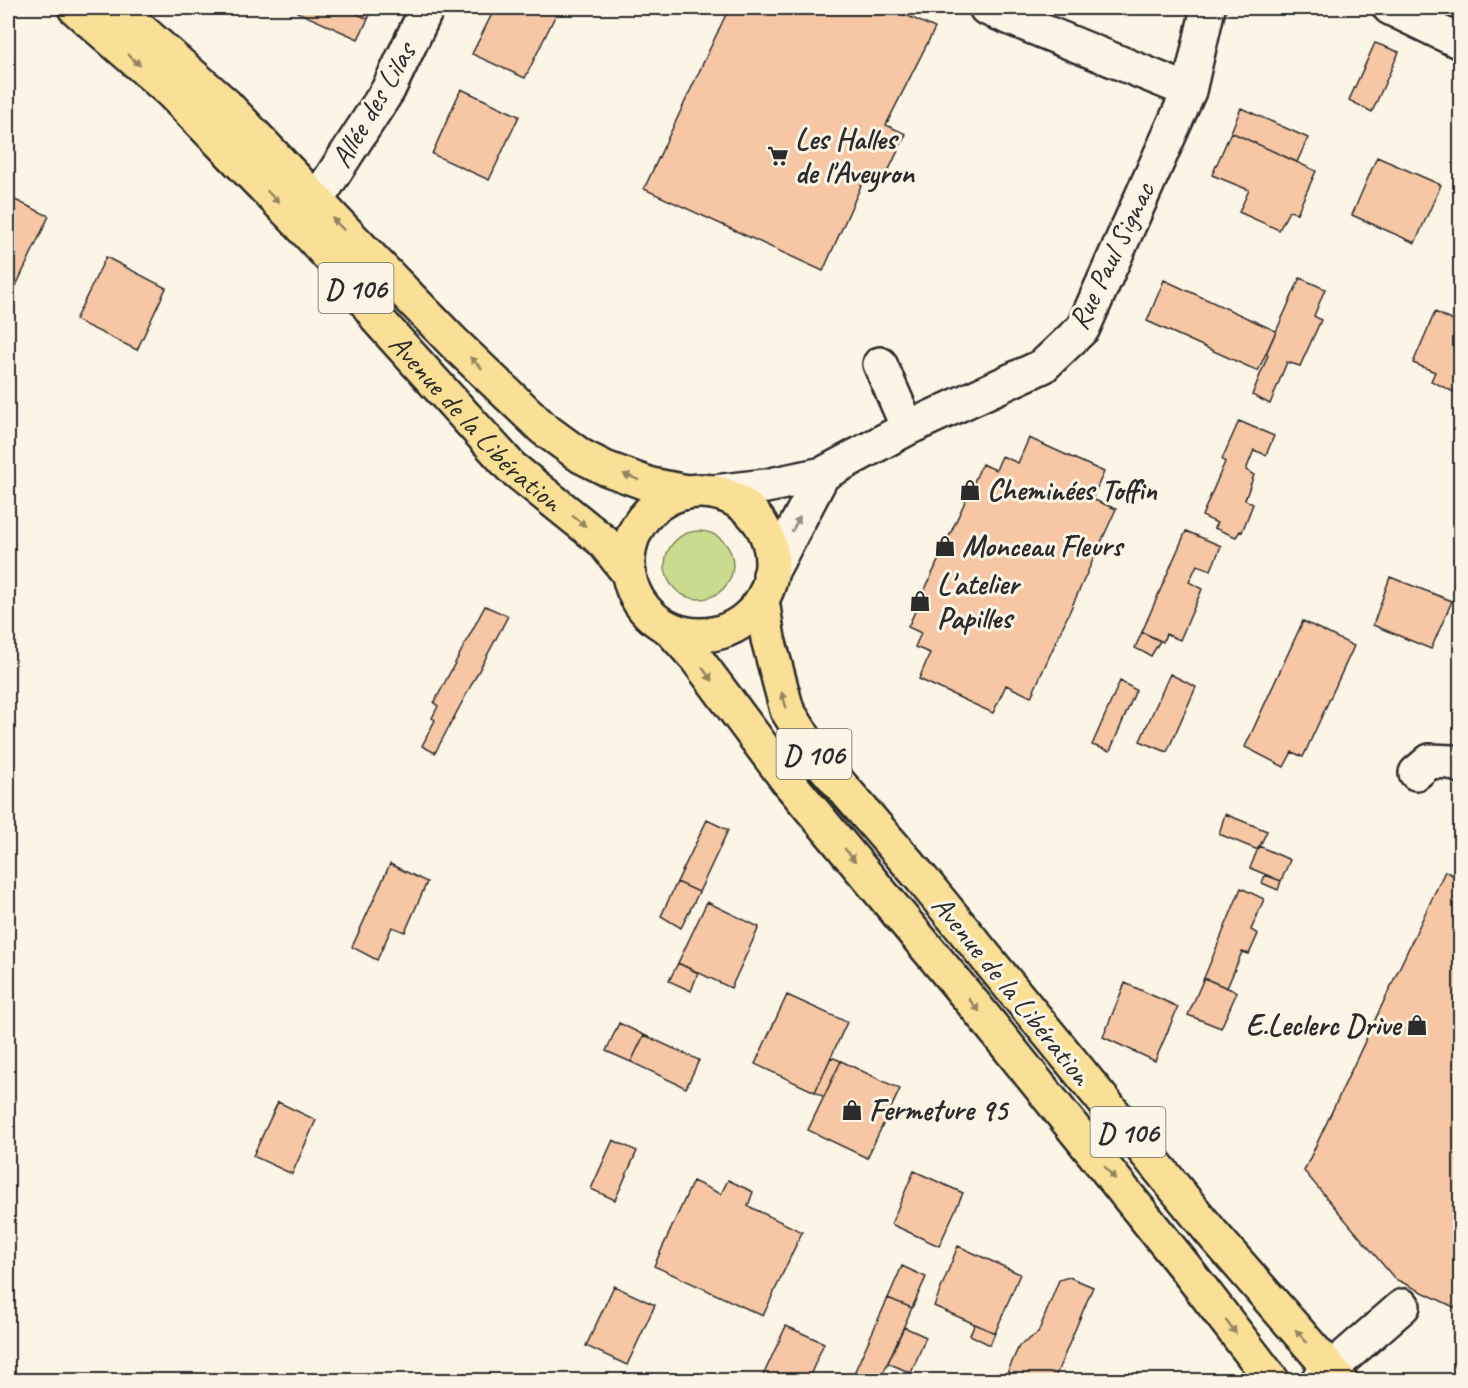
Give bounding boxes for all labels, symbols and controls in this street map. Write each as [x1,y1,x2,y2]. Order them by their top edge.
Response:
street label: Allée des Lilas [322,33,425,174]
one-way arrow [127,53,142,67]
place label: Les Halles de l'Aveyron [795,120,915,193]
supermarket icon: Les Halles de l'Aveyron [766,144,790,168]
street label: Rue Paul Signac [1059,175,1164,336]
one-way arrow [266,190,280,205]
one-way arrow [332,218,346,232]
road number: D 106 [318,263,394,313]
street label: Avenue de la Libération [381,326,571,521]
one-way arrow [468,356,483,370]
place label: Cheminées Toffin [987,471,1158,509]
one-way arrow [621,472,639,482]
shop icon: Cheminées Toffin [958,478,982,502]
one-way arrow [571,514,586,526]
one-way arrow [791,515,801,532]
place label: Monceau Fleurs [962,527,1125,565]
shop icon: Monceau Fleurs [933,534,957,558]
place label: L'atelier Papilles [937,565,1022,637]
shop icon: L'atelier Papilles [908,589,932,613]
one-way arrow [701,666,713,681]
one-way arrow [779,691,788,709]
road number: D 106 [776,729,852,779]
one-way arrow [843,847,856,863]
street label: Avenue de la Libération [924,887,1101,1094]
one-way arrow [968,997,981,1013]
place label: E.Leclerc Drive [1246,1006,1403,1044]
shop icon: E.Leclerc Drive [1405,1013,1429,1037]
place label: Fermeture 95 [869,1091,1010,1129]
shop icon: Fermeture 95 [840,1098,864,1122]
road number: D 106 [1090,1107,1166,1157]
one-way arrow [1103,1166,1115,1181]
one-way arrow [1224,1319,1236,1334]
one-way arrow [1295,1329,1308,1344]

